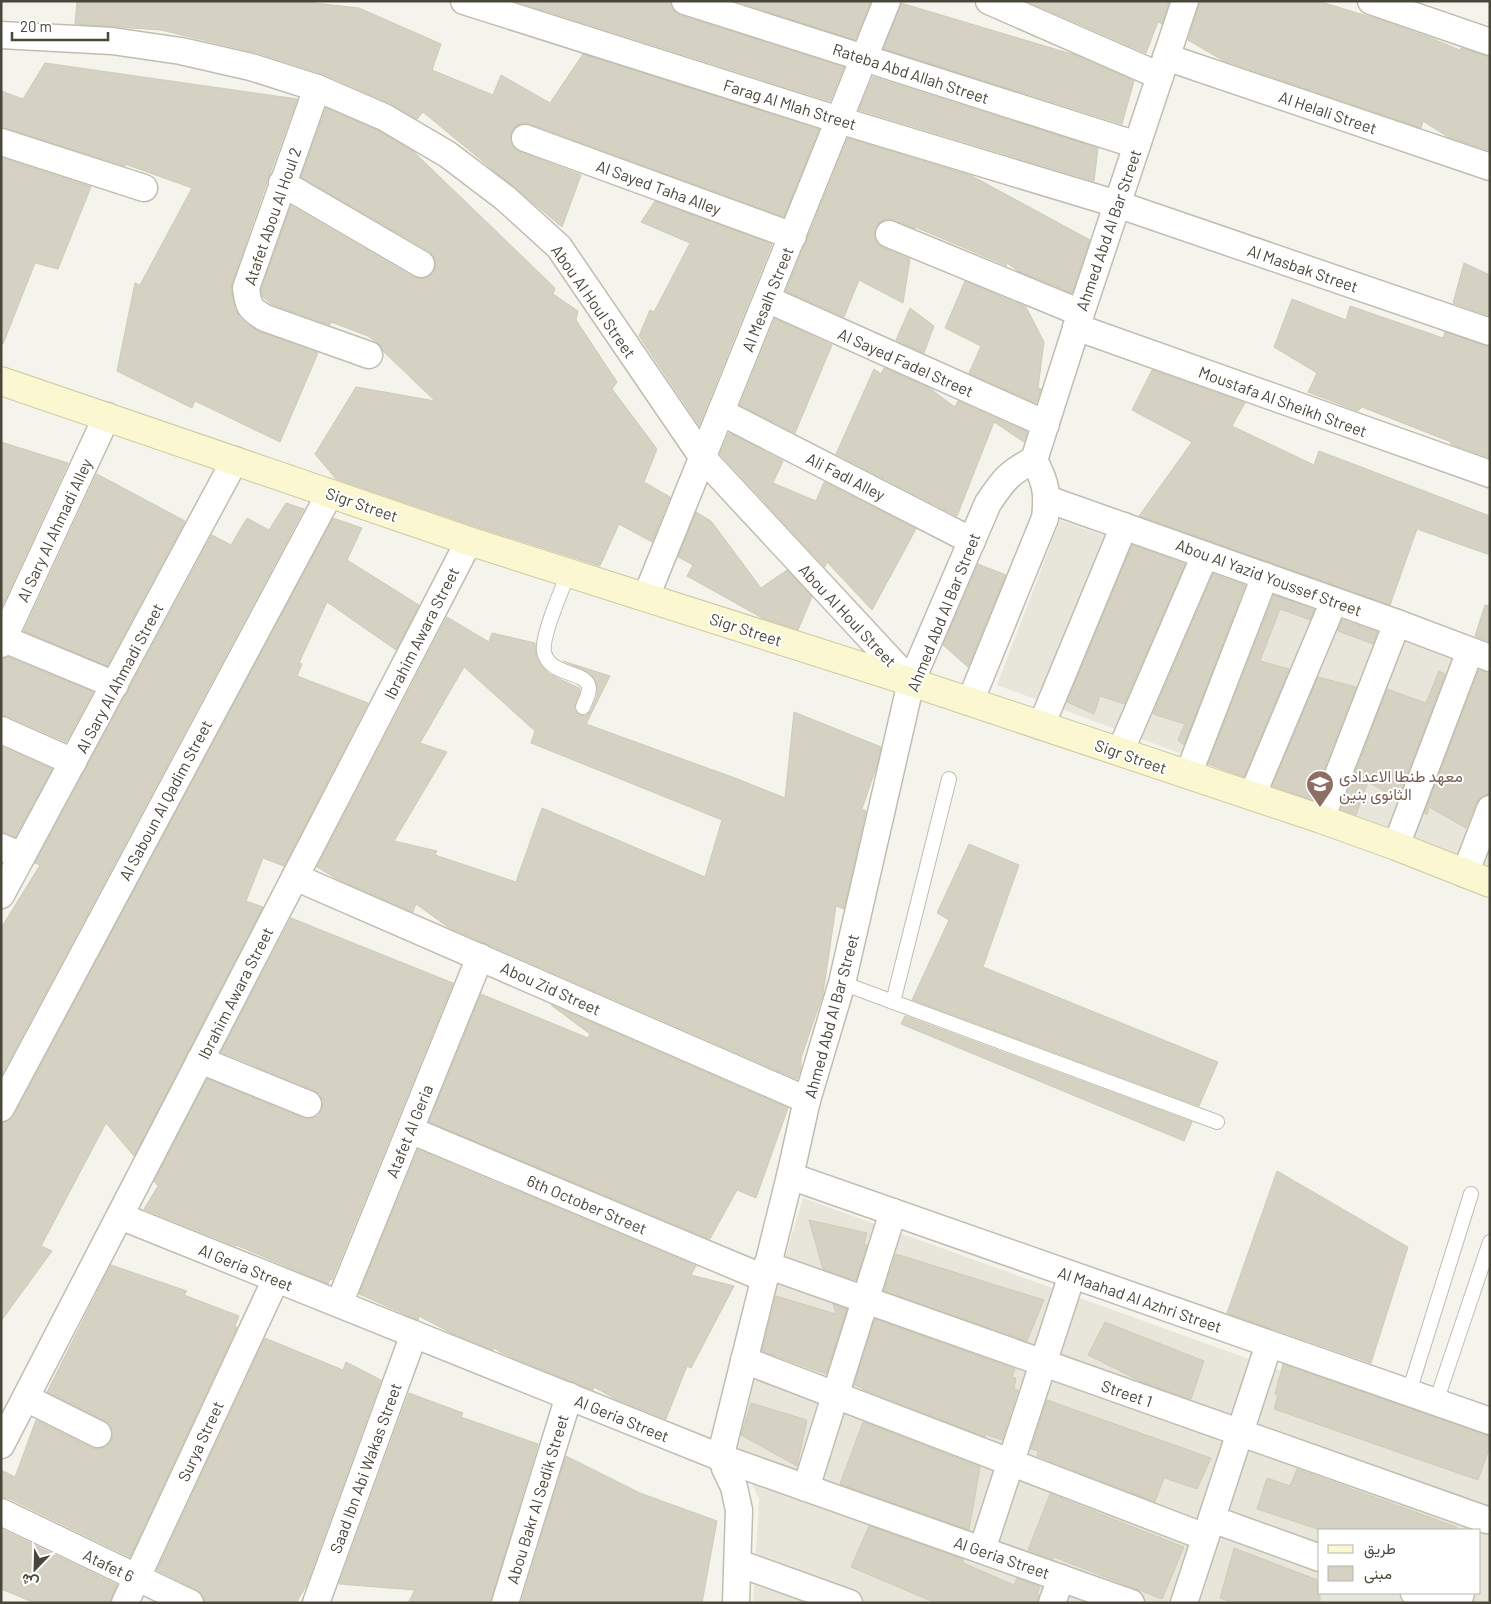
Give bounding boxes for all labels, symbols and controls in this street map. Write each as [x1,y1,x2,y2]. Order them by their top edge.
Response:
scale bar [12,10,109,42]
text: 20 m [20,17,52,35]
street label: Rateba Abd Allah Street [830,39,992,107]
street label: Farag Al Mlah Street [721,75,859,133]
street label: Al Helali Street [1277,86,1379,138]
street label: Atafet Abou Al Houl 2 [239,145,305,287]
street label: Ahmed Abd Al Bar Street [1071,147,1145,313]
street label: Al Sayed Taha Alley [594,156,725,219]
street label: Al Masbak Street [1245,240,1361,296]
street label: Abou Al Houl Street [548,241,640,361]
street label: Al Mesalh Street [737,244,797,354]
street label: Al Sayed Fadel Street [835,324,977,400]
street label: Moustafa Al Sheikh Street [1196,362,1370,440]
street label: Ali Fadl Alley [803,448,889,504]
street label: Al Sary Al Ahmadi Alley [12,455,96,605]
street label: Sigr Street [324,483,400,525]
street label: Ahmed Abd Al Bar Street [902,530,984,694]
street label: Abou Al Yazid Youssef Street [1173,534,1365,620]
street label: Abou Al Houl Street [795,560,901,670]
street label: Ibrahim Awara Street [379,564,463,702]
street label: Al Sary Al Ahmadi Street [71,600,167,756]
street label: Sigr Street [708,608,784,650]
street label: Al Saboun Al Qadim Street [115,717,215,883]
street label: Sigr Street [1093,735,1169,777]
place label: معهد طنطا الاعدادى الثانوى بنين [1339,766,1463,805]
school or university icon: معهد طنطا الاعدادى الثانوى بنين [1305,769,1335,808]
street label: Ibrahim Awara Street [193,924,277,1062]
street label: Ahmed Abd Al Bar Street [800,932,862,1100]
street label: Abou Zid Street [498,957,604,1019]
street label: Atafet Al Geria [382,1082,436,1180]
street label: 6th October Street [524,1170,650,1238]
street label: Al Geria Street [196,1239,296,1295]
street label: Al Maahad Al Azhri Street [1056,1262,1224,1336]
street label: Street 1 [1099,1375,1155,1411]
street label: Saad Ibn Abi Wakas Street [325,1380,405,1556]
street label: Al Geria Street [572,1390,672,1446]
street label: Surya Street [173,1398,227,1484]
street label: Abou Bakr Al Sedik Street [502,1412,572,1586]
legend [1318,1529,1481,1594]
street label: Al Geria Street [952,1532,1052,1582]
text: طريق [1364,1539,1396,1559]
north arrow [10,1544,60,1594]
street label: Atafet 6 [81,1545,137,1585]
text: مبنى [1364,1564,1392,1584]
text: ش [19,1569,41,1593]

